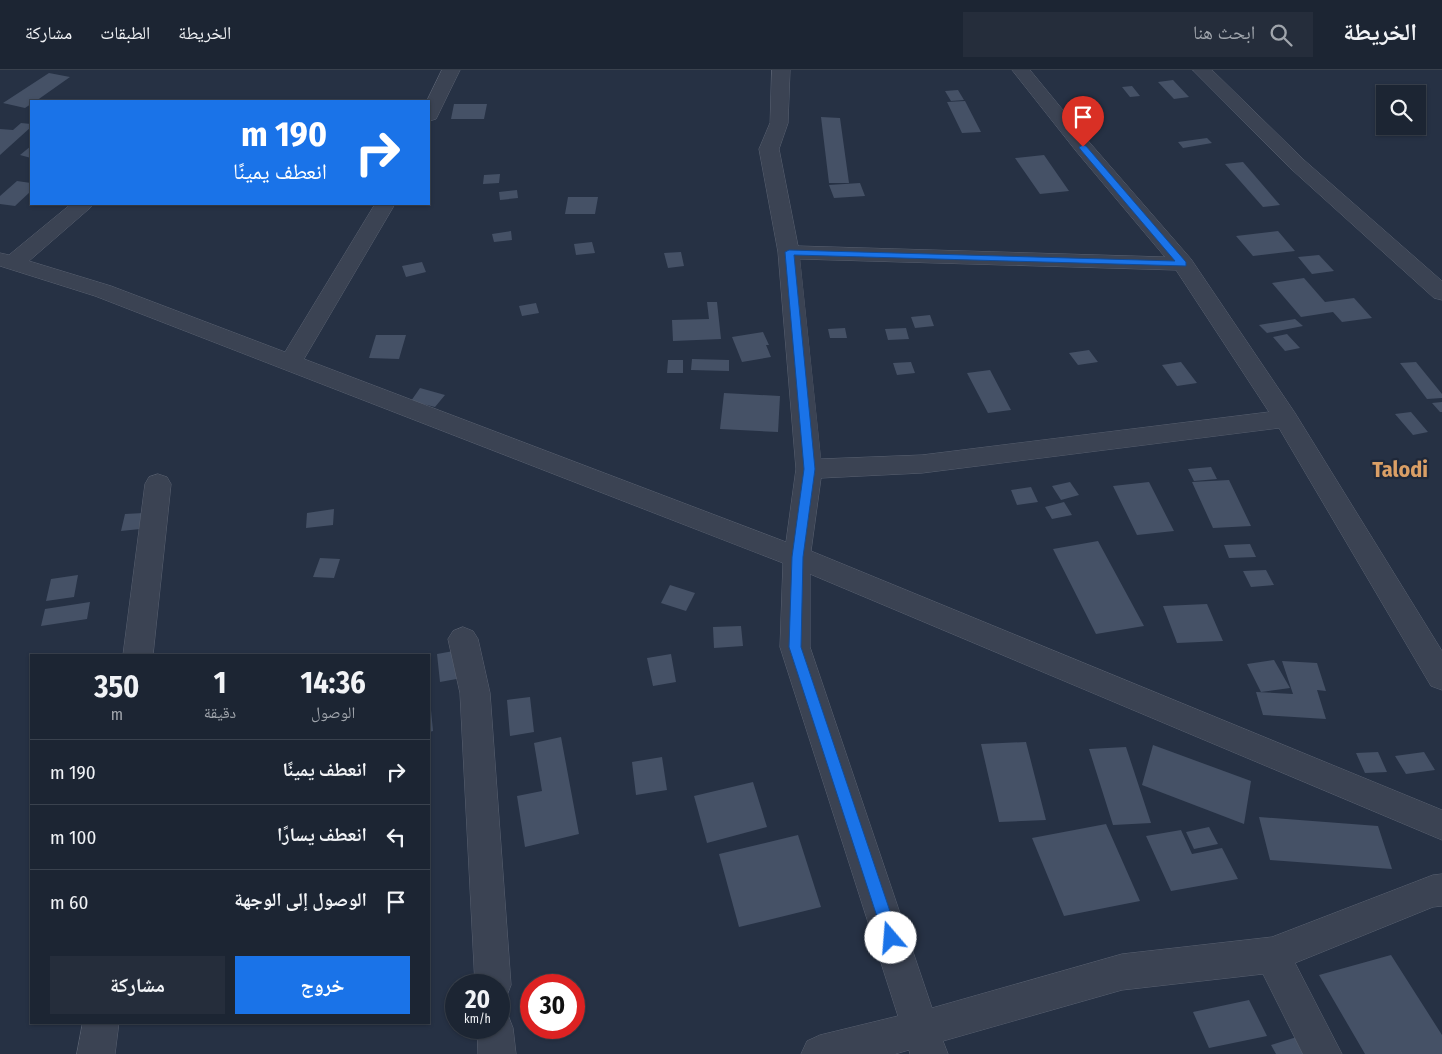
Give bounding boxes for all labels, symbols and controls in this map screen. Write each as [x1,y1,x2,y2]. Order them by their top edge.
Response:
search box [963,12,1313,57]
text: الخريطة [1343,18,1417,46]
text: ابحث هنا [1193,21,1255,44]
icon: search [1267,21,1295,49]
text: مشاركة [25,22,72,44]
text: الطبقات [100,22,150,44]
text: الخريطة [178,22,231,44]
map controls [1376,85,1426,135]
button: search [1376,85,1426,135]
pin [1062,96,1104,147]
icon: arrive [1069,103,1097,131]
text: 190 m [241,113,327,155]
icon: right [345,120,410,185]
text: انعطف يمينًا [233,158,327,185]
district label: Talodi [1372,456,1428,483]
text: 1 [214,665,226,701]
text: 14:36 [300,665,366,701]
text: 350 [94,669,140,705]
text: دقيقة [204,703,236,722]
text: الوصول [311,703,355,722]
text: m [111,705,123,724]
text: انعطف يمينًا [282,758,367,781]
icon: right [382,758,410,786]
text: 190 m [50,761,96,784]
text: انعطف يسارًا [277,823,367,846]
icon: left [382,823,410,851]
text: 100 m [50,826,96,849]
text: الوصول إلى الوجهة [234,888,367,911]
icon: arrive [382,888,410,916]
text: 60 m [50,891,88,914]
position arrow [864,911,916,963]
button: مشاركة [50,956,225,1014]
button: خروج [235,956,410,1014]
speed limit sign: 30 [520,974,585,1039]
text: 20 [465,985,490,1015]
text: km/h [464,1012,491,1026]

